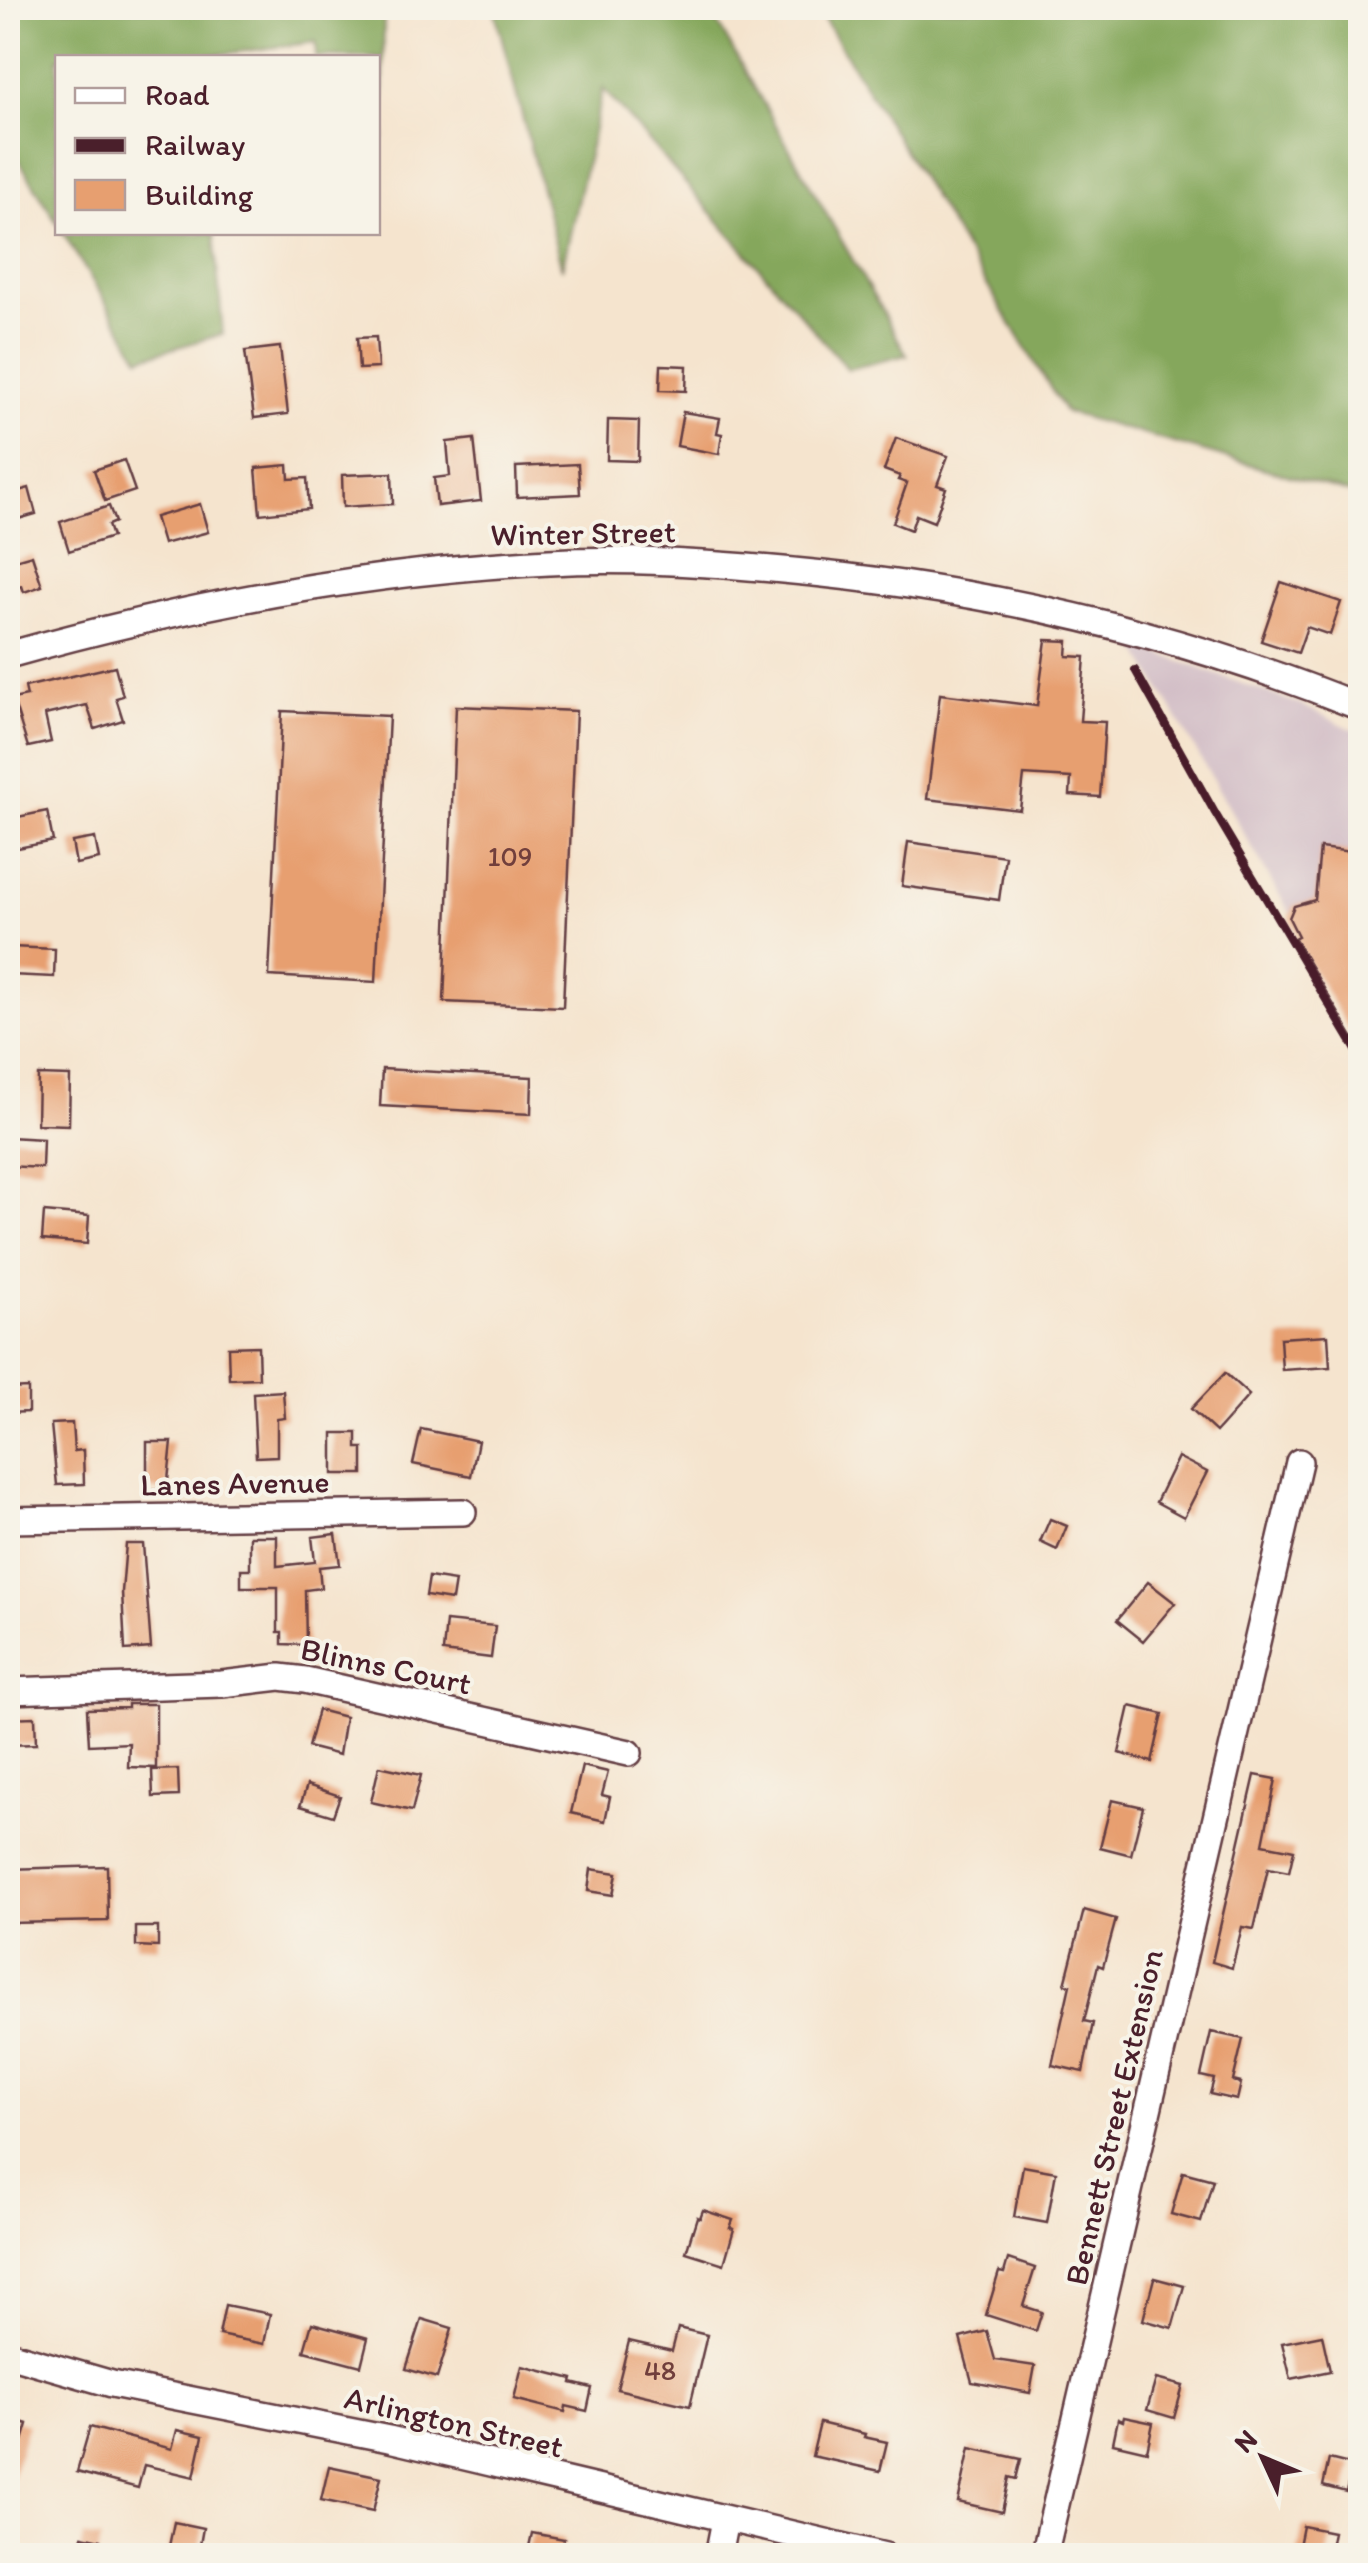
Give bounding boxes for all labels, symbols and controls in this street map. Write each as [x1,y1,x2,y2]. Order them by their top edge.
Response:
legend [55,55,380,235]
text: Road [145,76,210,113]
text: Railway [145,126,245,163]
text: Building [145,176,254,213]
street label: Winter Street [490,512,676,554]
house number: 109 [488,839,532,873]
street label: Lanes Avenue [140,1462,330,1504]
street label: Blinns Court [297,1629,475,1703]
street label: Bennett Street Extension [1057,1945,1171,2289]
house number: 48 [644,2353,676,2387]
street label: Arlington Street [341,2378,567,2466]
north arrow [1213,2408,1313,2508]
text: N [1226,2422,1264,2459]

